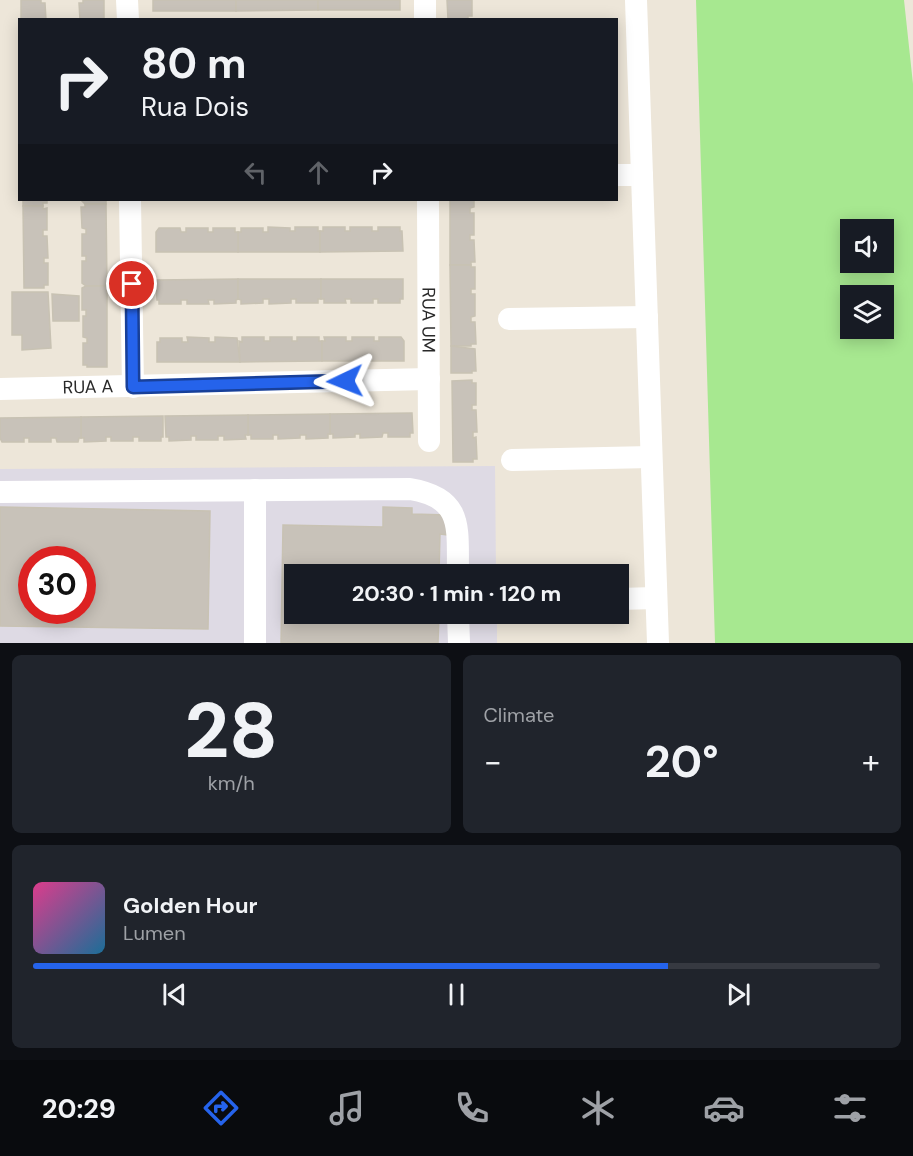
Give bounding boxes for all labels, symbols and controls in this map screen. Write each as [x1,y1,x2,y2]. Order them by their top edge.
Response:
text: 80 m [141,36,247,91]
icon: right [42,42,120,120]
text: Rua Dois [141,89,249,124]
icon: left [239,156,272,189]
icon: ahead [302,156,335,189]
icon: right [365,156,398,189]
map controls [840,219,894,339]
button: sound [840,219,894,273]
pin [106,258,157,309]
icon: arrive [115,267,148,300]
button: layers [840,285,894,339]
street label: RUA UM [416,287,441,353]
position arrow [313,349,377,413]
street label: RUA A [62,374,114,400]
speed limit sign: 30 [18,546,96,624]
text: 20:30 · 1 min · 120 m [352,579,561,608]
text: 28 [184,680,278,781]
text: Climate [484,702,554,728]
text: 20° [645,732,719,791]
text: − [484,740,502,783]
text: + [862,740,880,783]
text: km/h [208,770,255,796]
text: Golden Hour [123,891,258,920]
text: Lumen [123,920,186,946]
icon: previous [158,978,191,1011]
icon: pause [440,978,473,1011]
icon: next [722,978,755,1011]
icon: directions [200,1087,242,1129]
icon: music [326,1087,368,1129]
icon: phone [451,1087,493,1129]
icon: climate [577,1087,619,1129]
icon: car [703,1087,745,1129]
icon: filters [829,1087,871,1129]
text: 20:29 [42,1091,116,1126]

